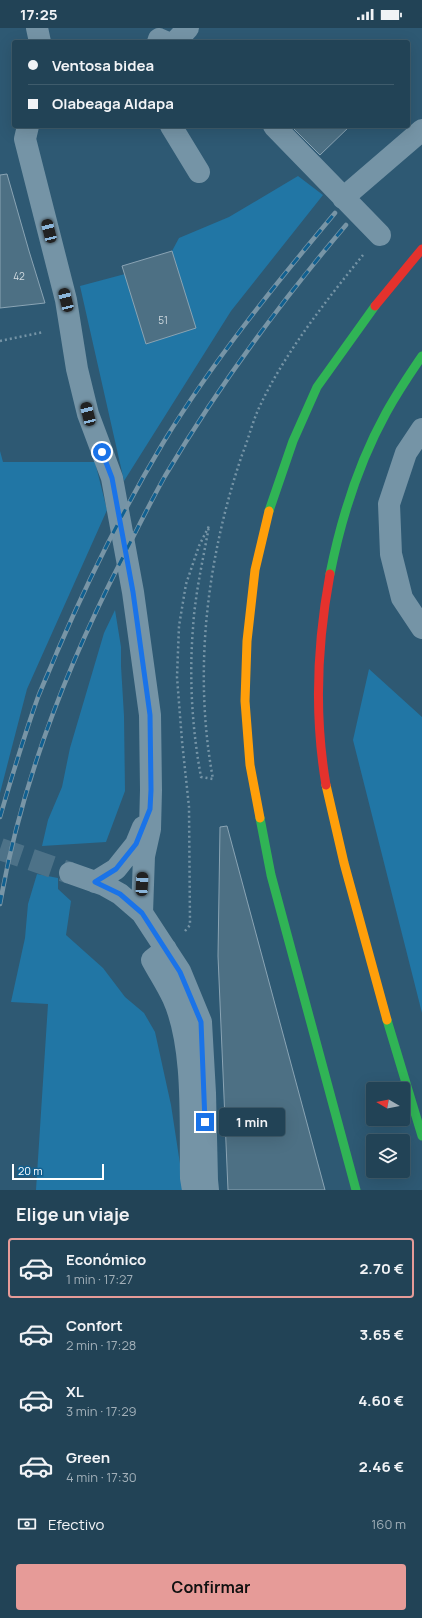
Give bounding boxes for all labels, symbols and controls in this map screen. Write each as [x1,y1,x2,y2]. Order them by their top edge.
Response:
text: 17:25 [20,4,57,25]
text: Ventosa bidea [52,55,154,76]
text: Olabeaga Aldapa [52,93,174,114]
car [40,218,58,244]
house number: 42 [13,269,25,283]
car [57,287,75,313]
house number: 51 [158,313,168,327]
car [79,401,97,427]
route start [93,443,111,461]
car [135,872,149,896]
north arrow [366,1082,410,1126]
map controls [366,1082,410,1178]
callout: 1 min [219,1108,285,1136]
route end [196,1113,214,1131]
text: 1 min [236,1113,268,1131]
button: layers [366,1134,410,1178]
scale bar [12,1162,104,1181]
text: 20 m [18,1163,43,1178]
text: Elige un viaje [16,1202,130,1226]
text: Económico [66,1249,146,1270]
icon: car [18,1250,54,1286]
text: 2.70 € [359,1258,404,1279]
text: 1 min · 17:27 [66,1270,133,1288]
text: Confort [66,1315,123,1336]
icon: car [18,1316,54,1352]
text: 3.65 € [359,1324,404,1345]
text: 2 min · 17:28 [66,1336,136,1354]
text: XL [66,1381,84,1402]
icon: car [18,1382,54,1418]
text: 4.60 € [358,1390,404,1411]
text: 3 min · 17:29 [66,1402,137,1420]
text: Green [66,1447,110,1468]
icon: car [18,1448,54,1484]
text: 2.46 € [359,1456,404,1477]
text: 4 min · 17:30 [66,1468,137,1486]
icon: cash [16,1513,38,1535]
text: Efectivo [48,1514,104,1535]
text: 160 m [371,1515,406,1533]
button: Confirmar [16,1564,406,1610]

